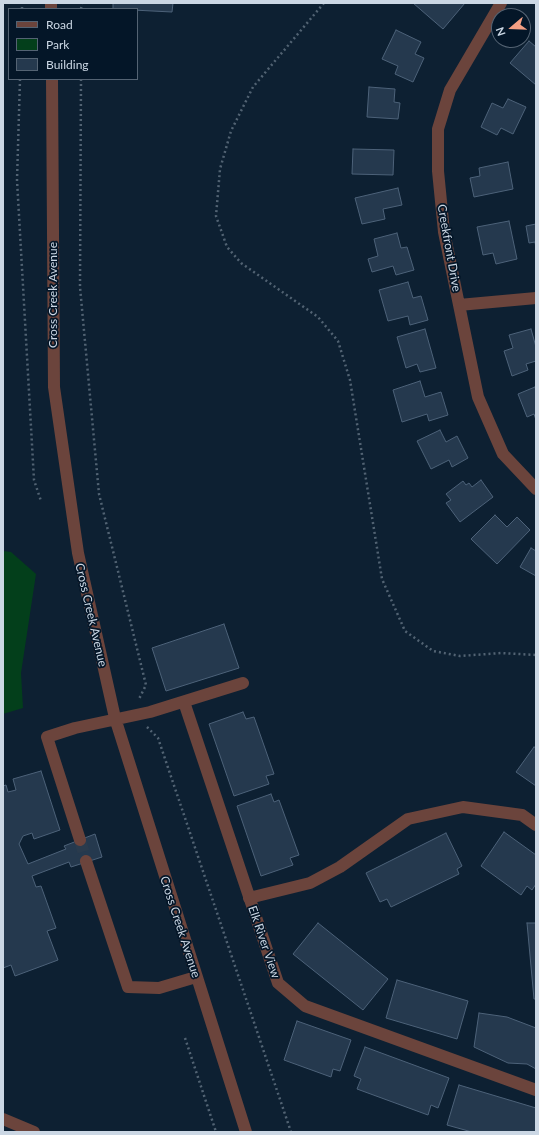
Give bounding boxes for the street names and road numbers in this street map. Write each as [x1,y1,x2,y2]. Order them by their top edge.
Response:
street label: Creekfront Drive [434,203,464,293]
street label: Cross Creek Avenue [46,242,60,348]
street label: Cross Creek Avenue [72,562,110,668]
street label: Cross Creek Avenue [157,874,203,980]
street label: Elk River View [245,904,283,980]

